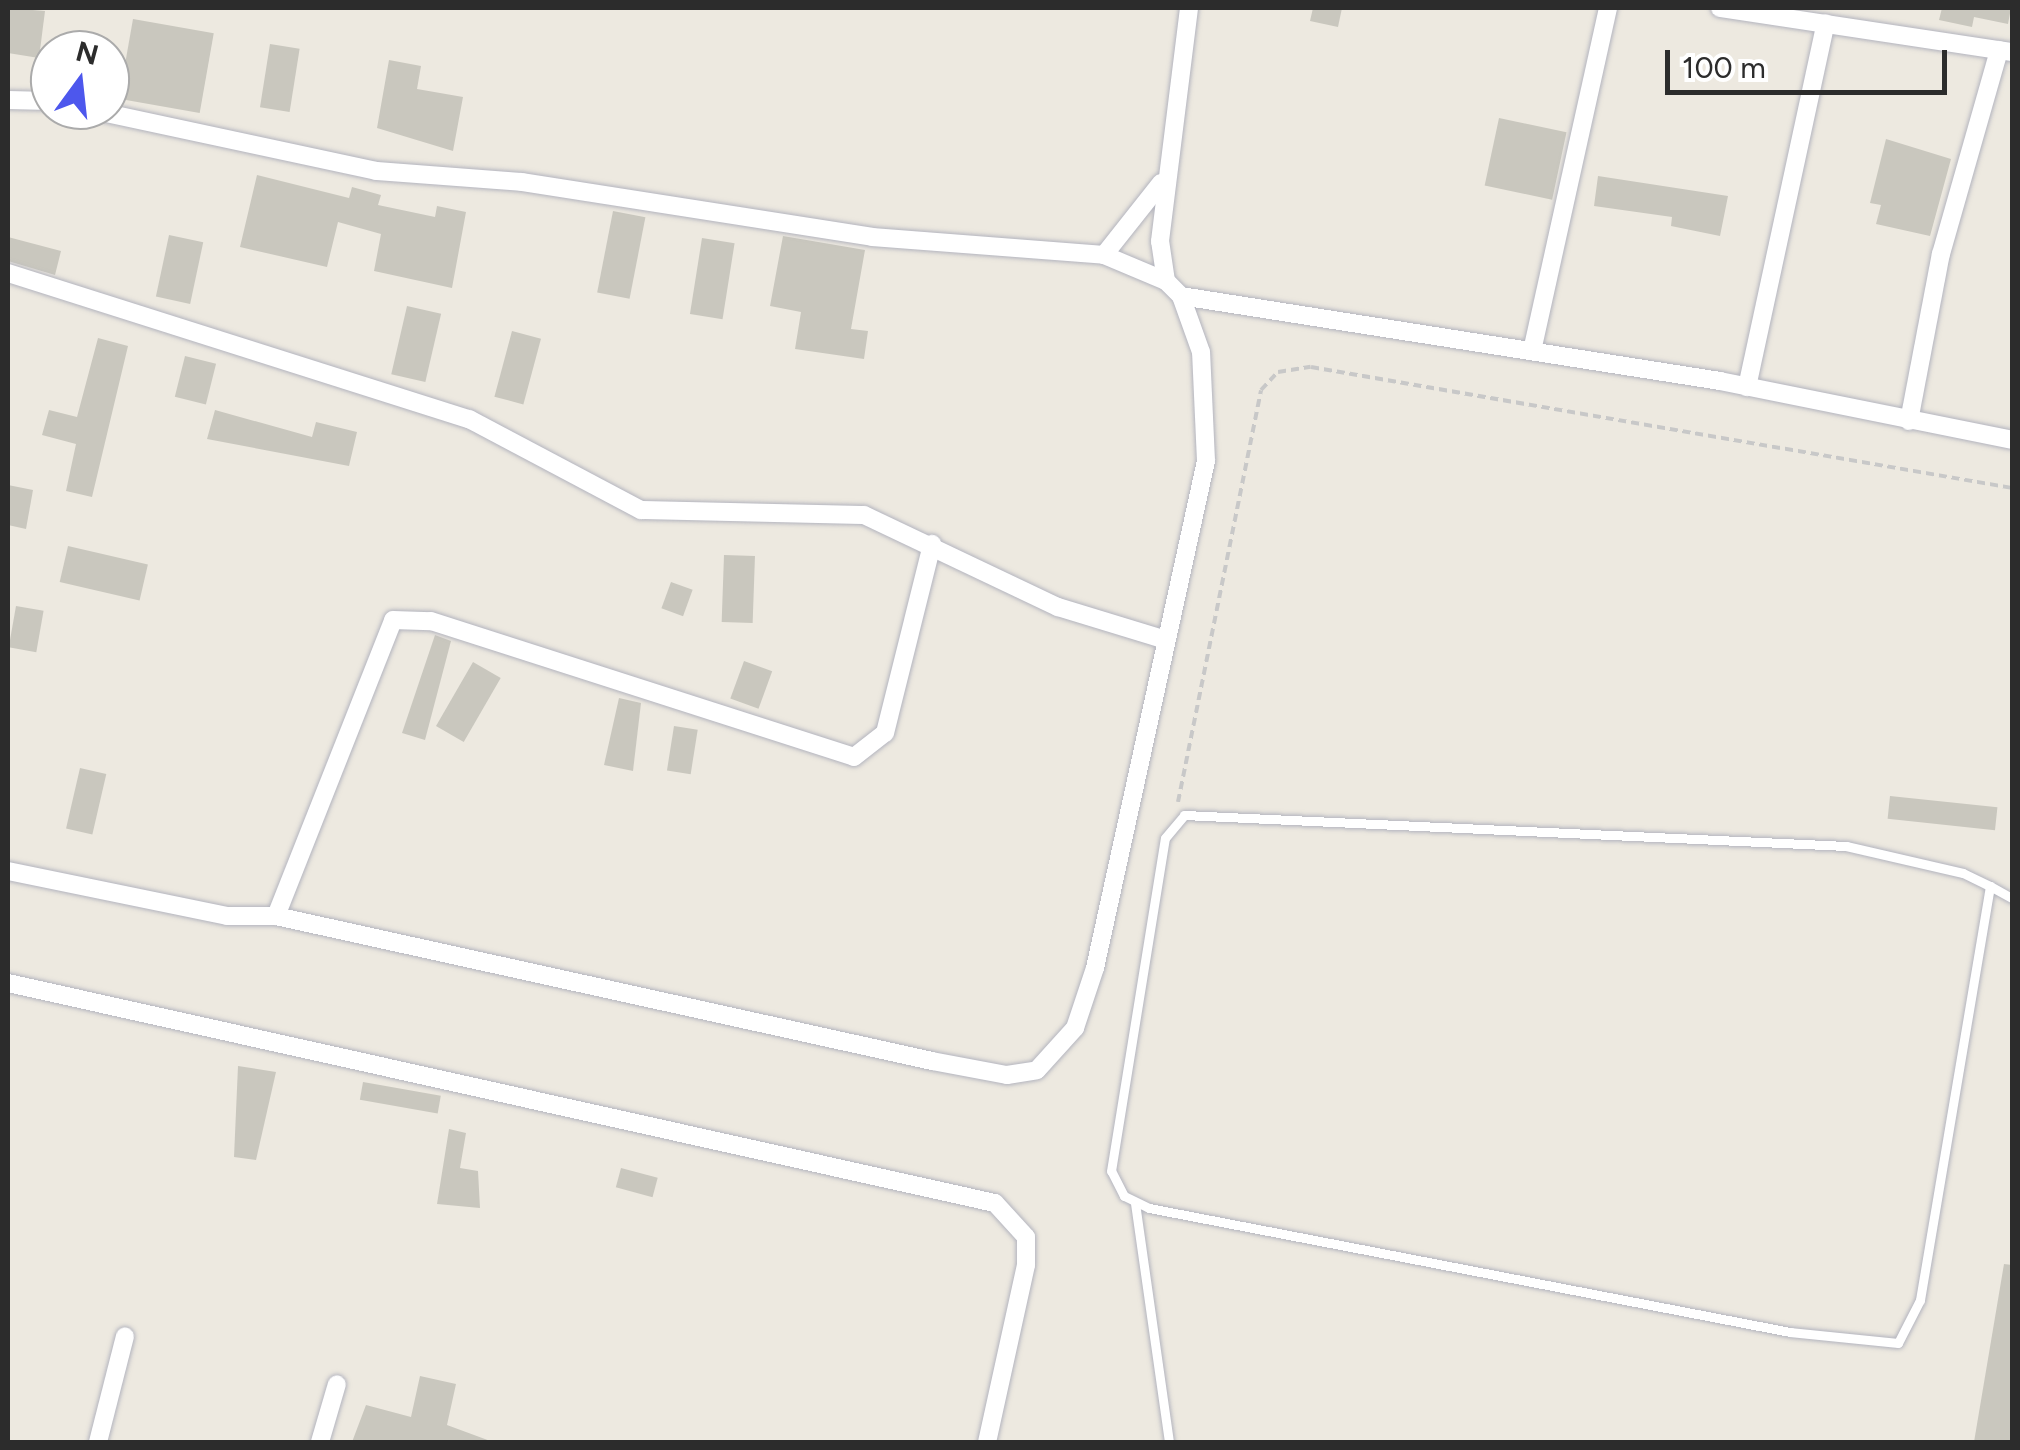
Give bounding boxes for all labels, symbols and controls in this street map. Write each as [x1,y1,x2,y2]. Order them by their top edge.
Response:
north arrow [30,30,130,130]
scale bar [1670,30,1952,92]
text: N [72,34,102,72]
text: 100 m [1682,49,1766,86]

